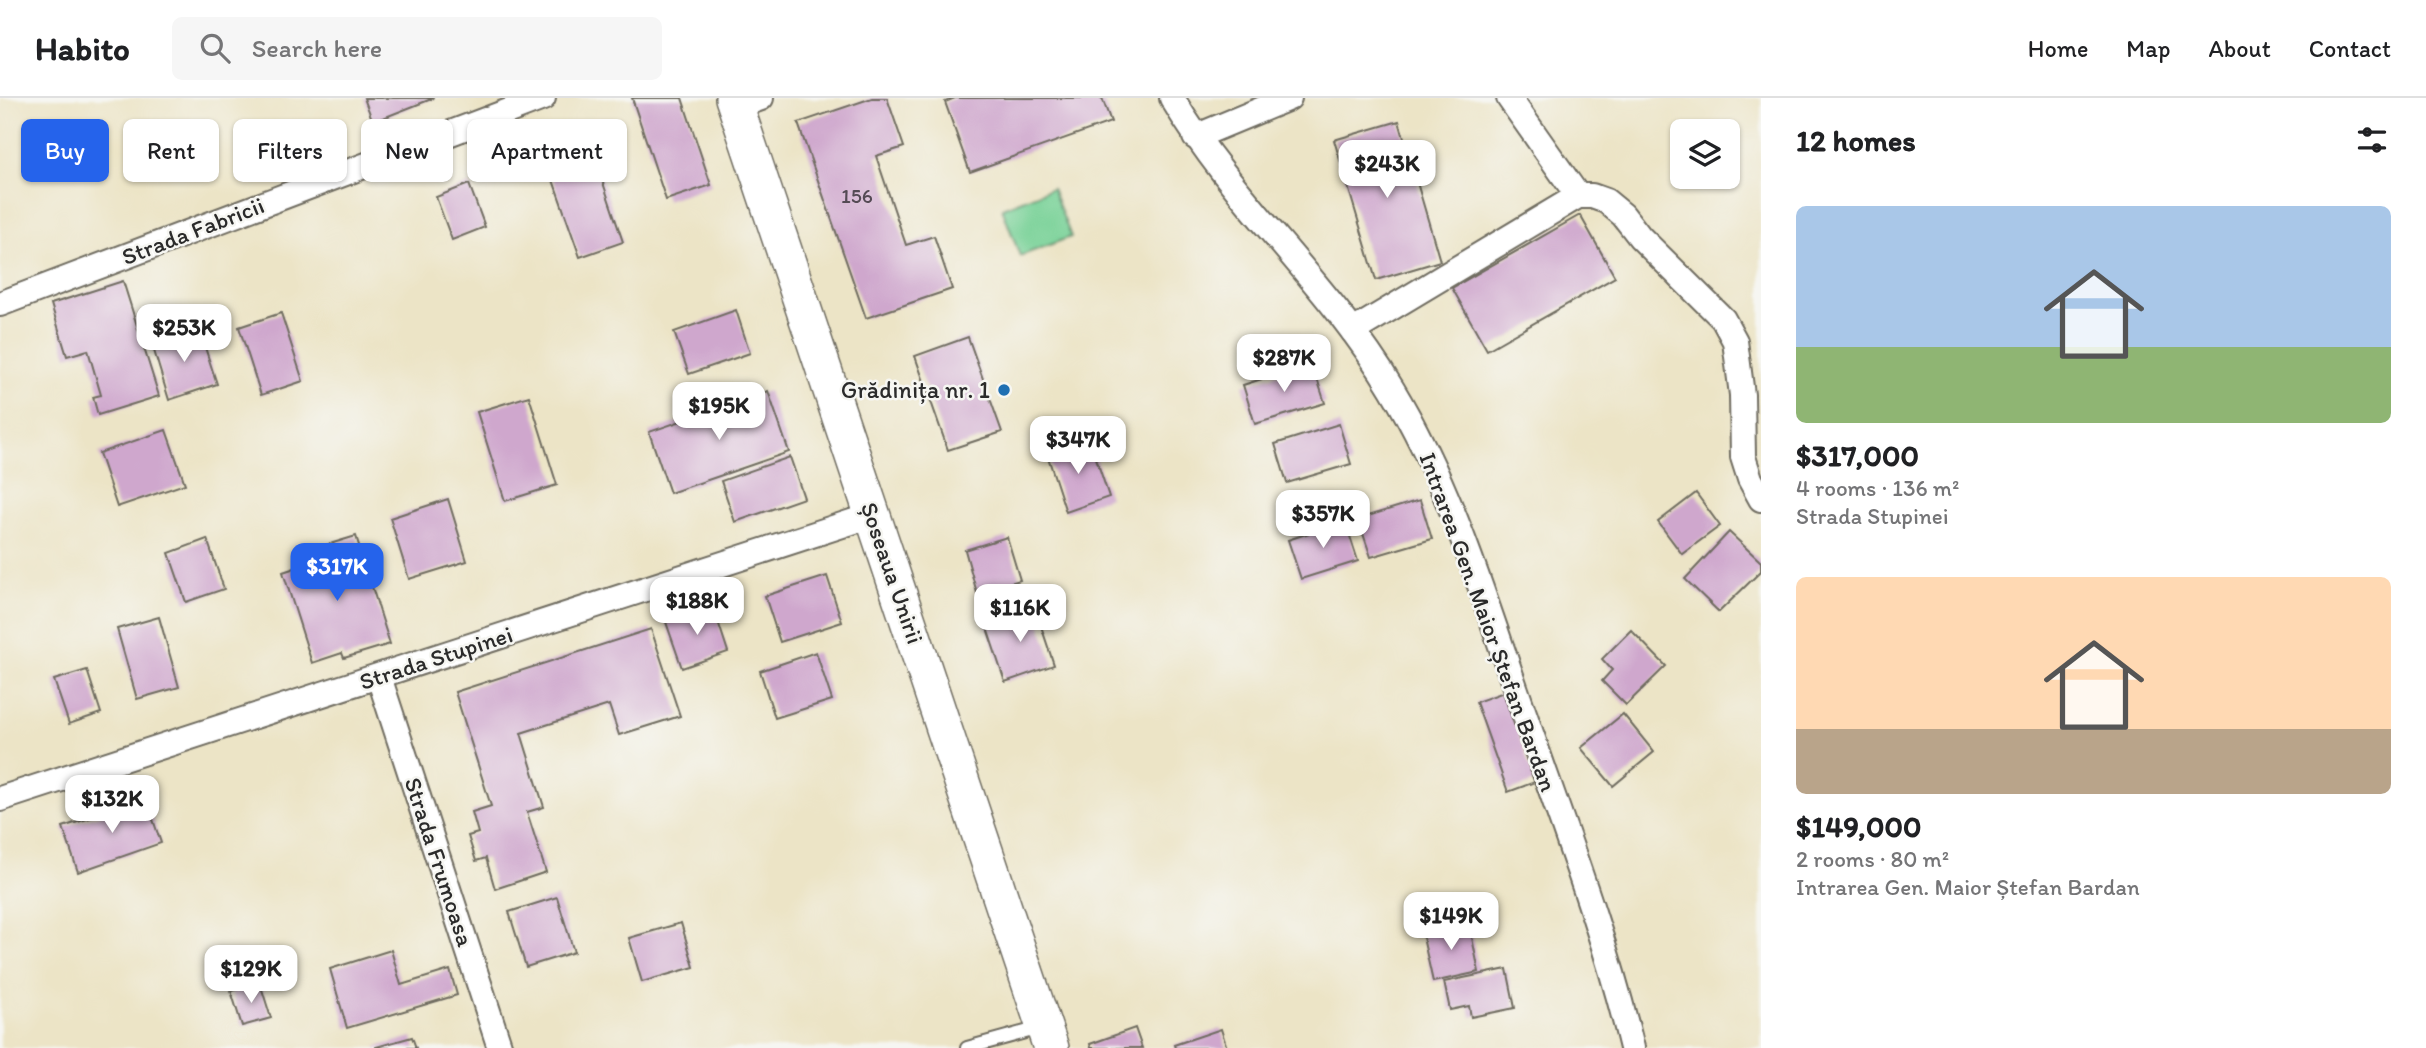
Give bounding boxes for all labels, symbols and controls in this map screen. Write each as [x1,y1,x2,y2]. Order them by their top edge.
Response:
search box [172,17,662,80]
text: Habito [35,29,130,68]
icon: search [196,29,234,67]
text: Search here [252,32,382,64]
text: Home [2028,34,2088,63]
text: Map [2126,34,2170,63]
text: About [2208,34,2271,63]
text: Contact [2309,34,2391,63]
chip: Buy [21,119,109,182]
chip: Rent [123,119,219,182]
chip: Filters [233,119,347,182]
chip: New [361,119,453,182]
chip: Apartment [467,119,627,182]
map controls [1670,119,1740,189]
button: layers [1670,119,1740,189]
icon: filters [2353,121,2391,159]
text: 12 homes [1796,122,1916,159]
pin: $243K [1338,140,1436,200]
text: $243K [1355,149,1419,177]
house number: 156 [841,183,873,208]
street label: Strada Fabricii [117,190,268,271]
icon: home [2031,251,2157,377]
pin: $253K [135,304,233,364]
text: $253K [152,313,216,341]
pin: $287K [1235,334,1333,394]
text: $287K [1253,343,1315,371]
place label: Grădinița nr. 1 [841,375,990,404]
pin: $195K [670,382,768,442]
marker: Grădinița nr. 1 [996,382,1012,398]
text: $195K [688,391,750,419]
pin: $347K [1029,416,1127,476]
text: $347K [1046,425,1110,453]
text: $317,000 [1796,437,1919,474]
street label: Intrarea Gen. Maior Ștefan Bardan [1413,448,1564,796]
text: 4 rooms · 136 m² [1796,474,1959,502]
pin: $357K [1274,490,1372,550]
street label: Șoseaua Unirii [855,498,930,647]
text: $357K [1292,499,1354,527]
text: Strada Stupinei [1796,502,1949,530]
pin: $317K [288,544,386,603]
text: $317K [307,552,367,580]
pin: $188K [648,578,746,637]
pin: $116K [971,584,1069,644]
text: $188K [666,586,728,614]
text: $116K [990,593,1050,621]
street label: Strada Stupinei [356,619,516,696]
icon: home [2031,622,2157,748]
street label: Strada Frumoasa [398,774,481,951]
pin: $132K [63,776,161,835]
text: $132K [81,784,143,812]
text: $149,000 [1796,808,1921,845]
text: 2 rooms · 80 m² [1796,845,1949,873]
text: Intrarea Gen. Maior Ștefan Bardan [1796,873,2140,901]
pin: $149K [1402,892,1500,952]
text: $149K [1420,901,1482,929]
pin: $129K [202,946,300,1005]
text: $129K [220,954,282,982]

